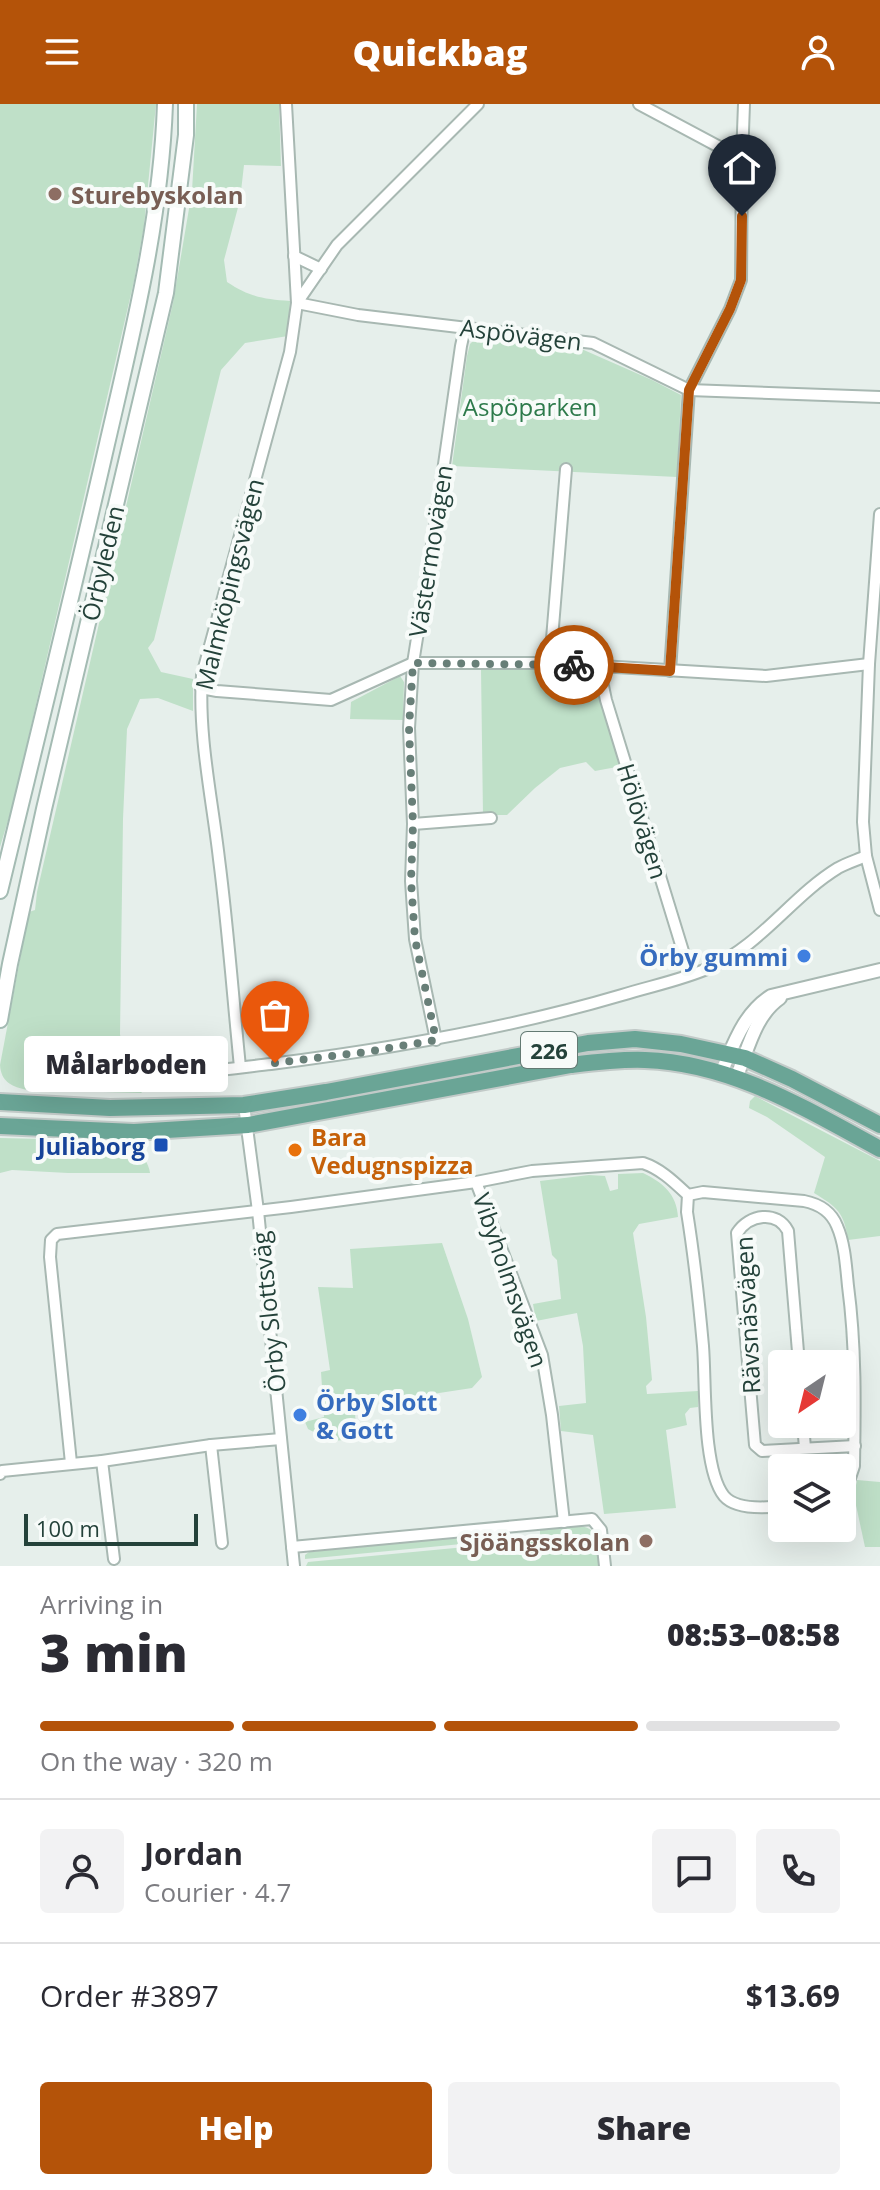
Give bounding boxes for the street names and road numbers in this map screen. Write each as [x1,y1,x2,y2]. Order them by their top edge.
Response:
street label: Aspövägen [458,310,584,358]
street label: Västermovägen [400,462,460,640]
street label: Malmköpingsvägen [187,475,271,693]
street label: Örbyleden [73,502,131,624]
street label: Hölövägen [610,759,676,883]
road number: 226 [521,1032,577,1068]
street label: Vibyholmsvägen [466,1188,556,1372]
street label: Örby Slottsväg [243,1230,293,1394]
street label: Rävsnäsvägen [726,1235,768,1395]

